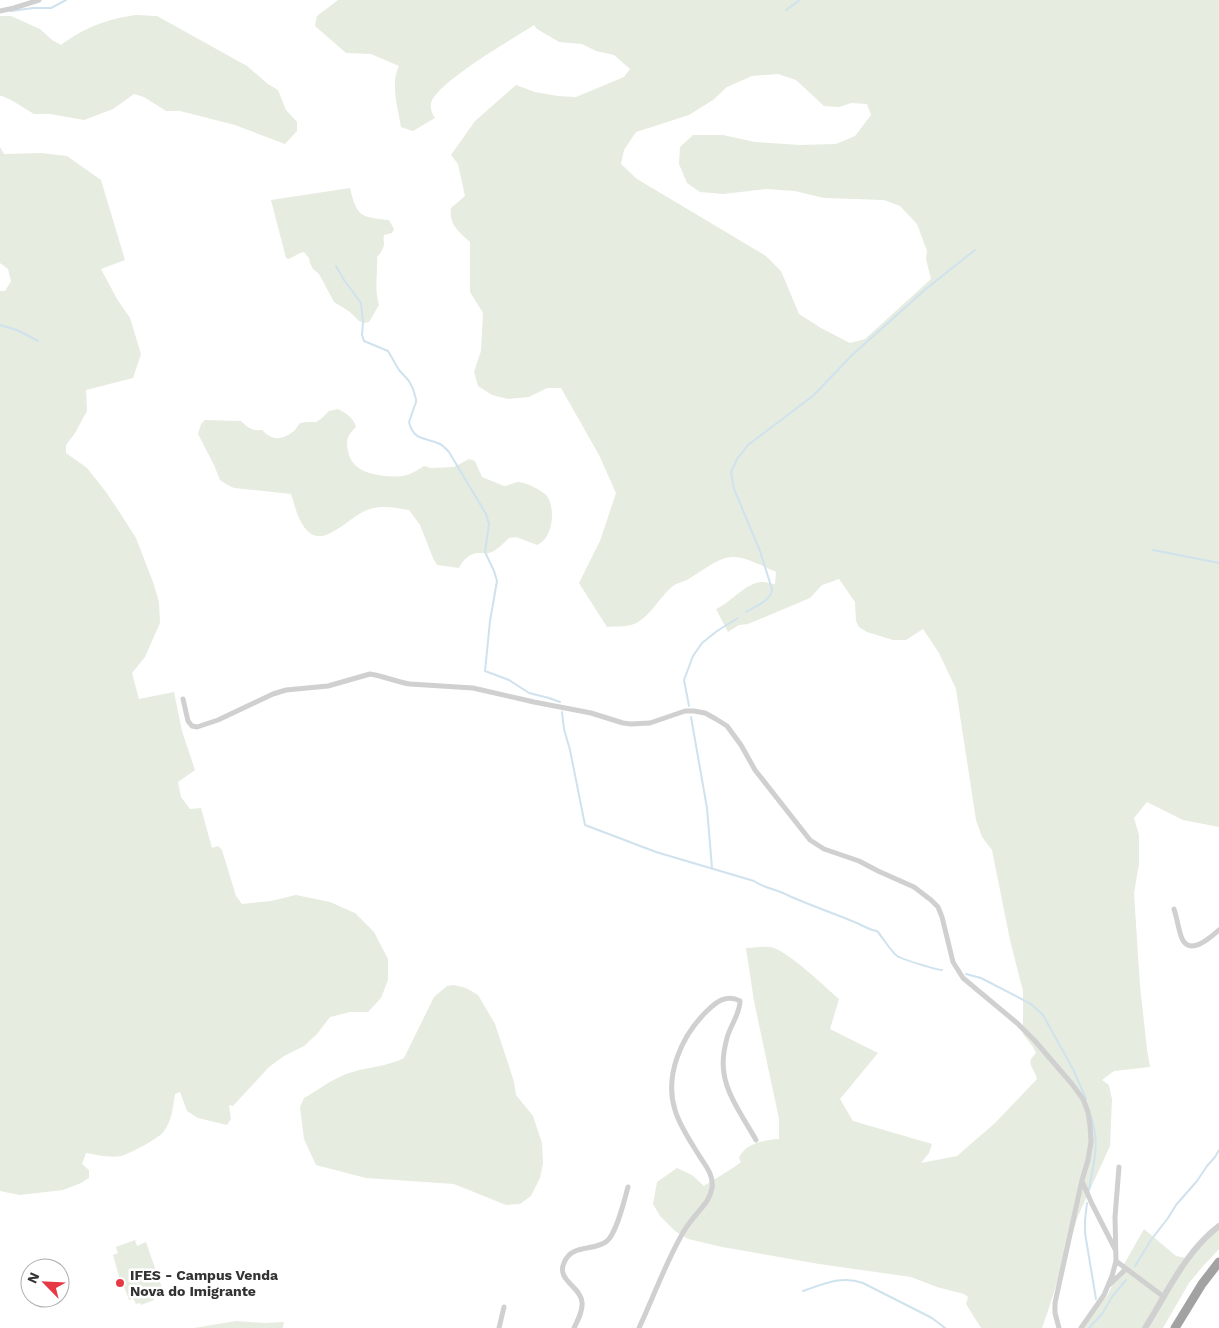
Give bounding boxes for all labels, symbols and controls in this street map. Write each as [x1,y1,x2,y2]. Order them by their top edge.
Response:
north arrow [20,1258,70,1308]
place label: IFES - Campus Venda Nova do Imigrante [130,1267,279,1299]
text: N [24,1270,43,1286]
marker: IFES - Campus Venda Nova do Imigrante [114,1277,126,1289]

